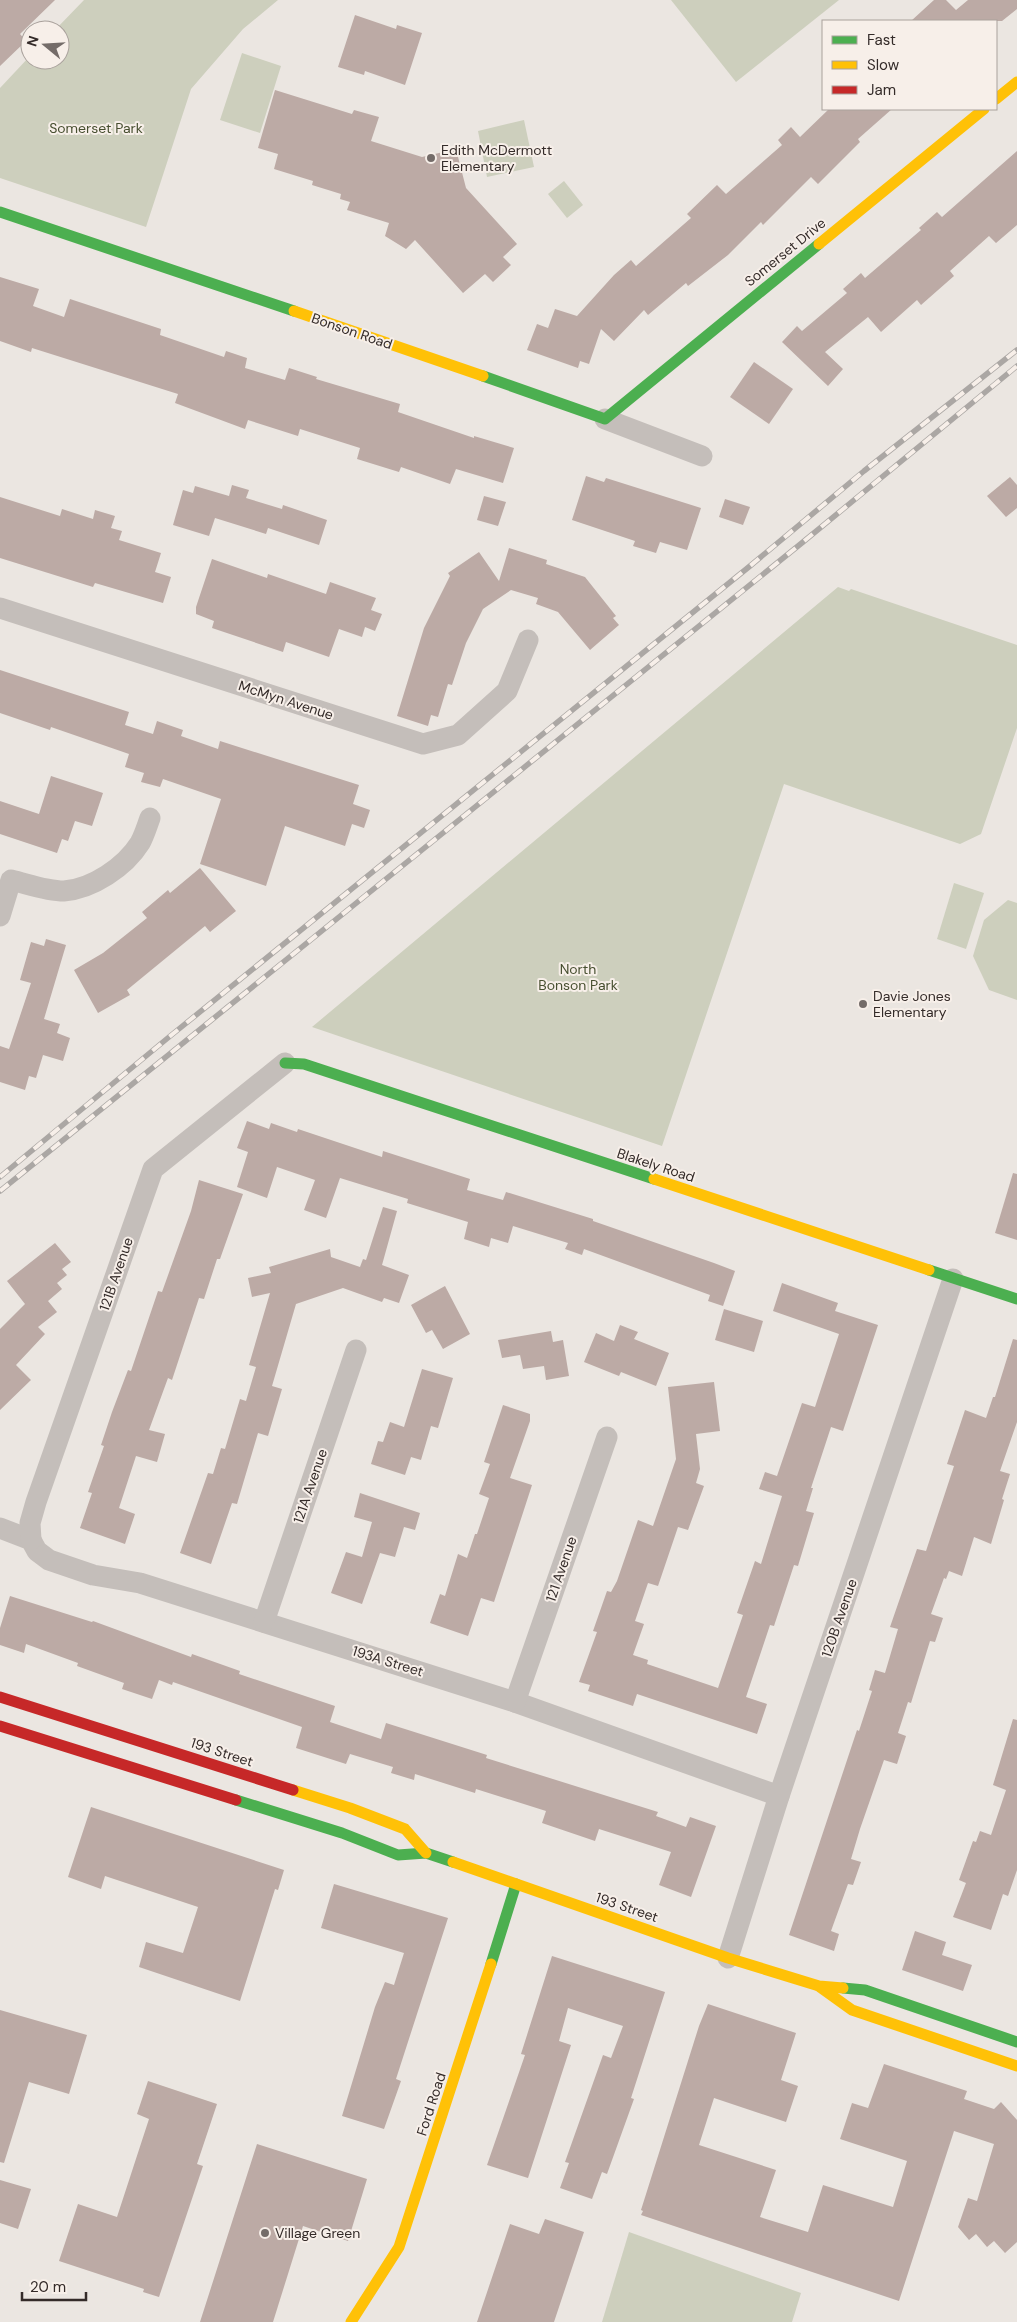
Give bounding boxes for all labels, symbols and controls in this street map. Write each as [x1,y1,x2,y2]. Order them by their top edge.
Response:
north arrow [20,20,70,70]
legend [822,20,997,110]
text: Fast [867,30,896,50]
text: N [22,33,43,49]
text: Slow [867,55,900,75]
text: Jam [867,80,896,100]
park label: Somerset Park [49,119,143,137]
place label: Edith McDermott Elementary [441,141,552,175]
marker: Edith McDermott Elementary [425,152,437,164]
street label: Somerset Drive [741,214,829,290]
street label: Bonson Road [309,309,395,353]
street label: McMyn Avenue [236,676,336,724]
park label: North Bonson Park [538,960,618,994]
place label: Davie Jones Elementary [873,987,951,1021]
marker: Davie Jones Elementary [857,998,869,1010]
street label: Blakely Road [615,1144,697,1186]
street label: 121B Avenue [95,1235,137,1313]
street label: 121A Avenue [289,1446,331,1526]
street label: 121 Avenue [541,1534,581,1604]
street label: 120B Avenue [817,1576,861,1660]
street label: 193A Street [350,1642,426,1680]
street label: 193 Street [188,1733,256,1771]
street label: 193 Street [594,1888,660,1926]
street label: Ford Road [412,2070,450,2138]
place label: Village Green [275,2224,360,2242]
marker: Village Green [259,2227,271,2239]
scale bar [22,2270,86,2302]
text: 20 m [30,2277,66,2297]

